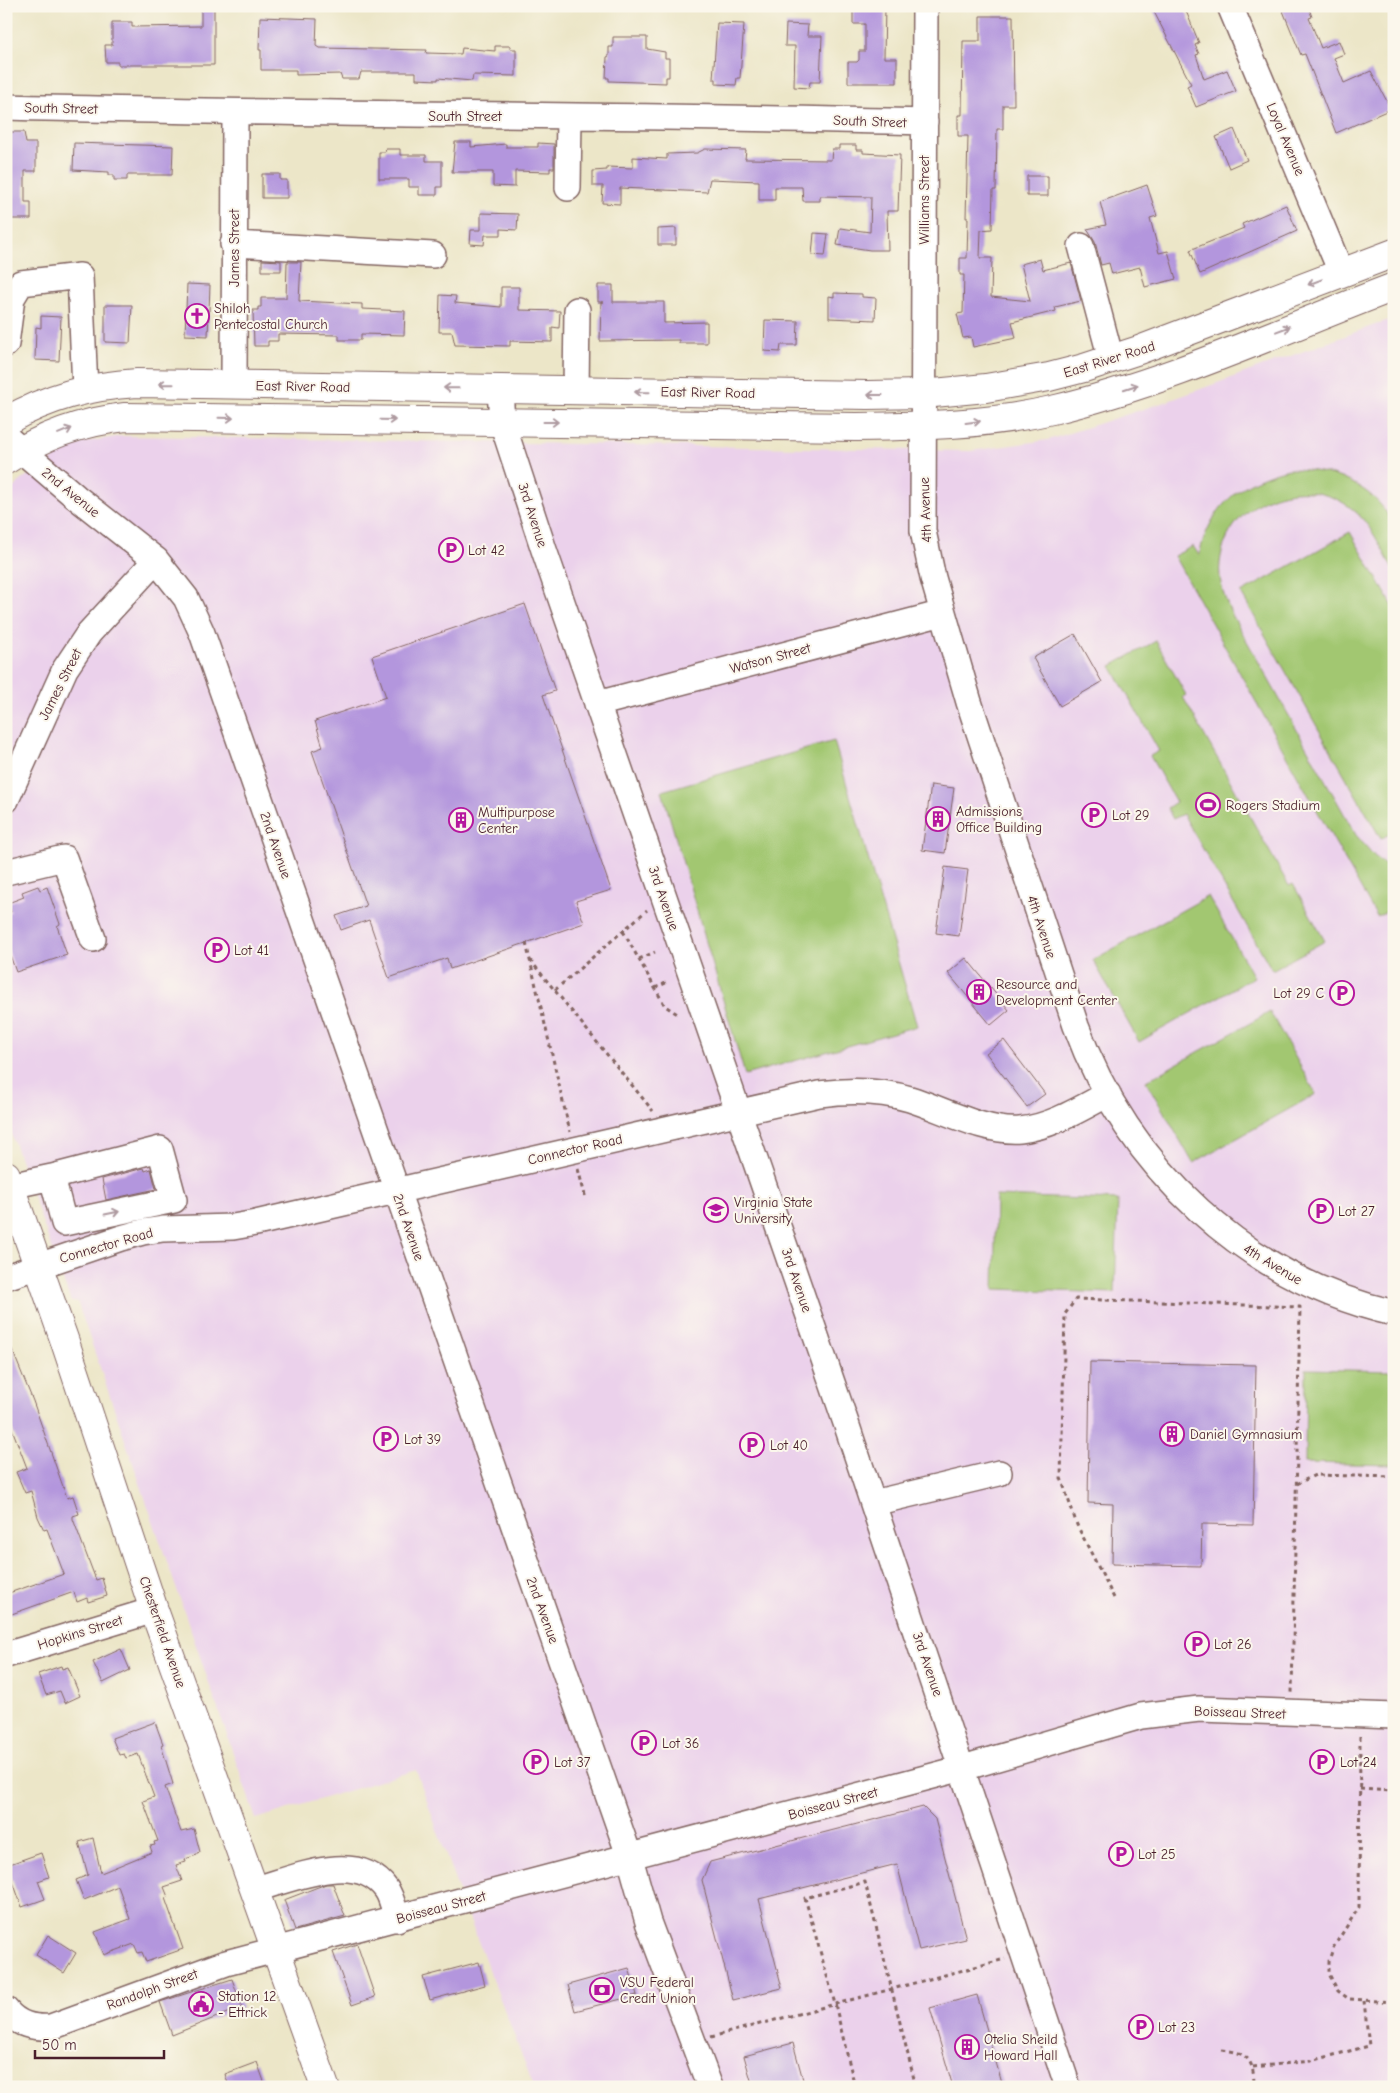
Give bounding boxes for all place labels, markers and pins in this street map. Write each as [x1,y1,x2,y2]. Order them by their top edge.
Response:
place label: Shiloh Pentecostal Church [214,300,328,333]
church icon: Shiloh Pentecostal Church [184,303,210,329]
parking icon: Lot 42 [438,537,464,563]
place label: Lot 42 [468,542,505,559]
sports icon: Rogers Stadium [1195,792,1221,818]
place label: Rogers Stadium [1226,797,1320,814]
parking icon: Lot 29 [1081,802,1107,828]
place label: Admissions Office Building [956,803,1042,836]
place label: Multipurpose Center [478,804,555,837]
building icon: Admissions Office Building [925,806,951,832]
building icon: Multipurpose Center [448,807,474,833]
place label: Lot 29 [1112,807,1149,824]
parking icon: Lot 41 [204,937,230,963]
place label: Lot 41 [234,942,269,959]
place label: Resource and Development Center [996,976,1117,1009]
building icon: Resource and Development Center [966,979,992,1005]
parking icon: Lot 29 C [1329,980,1355,1006]
place label: Lot 29 C [1273,985,1324,1002]
place label: Virginia State University [734,1194,812,1227]
school or university icon: Virginia State University [703,1197,729,1223]
parking icon: Lot 27 [1308,1198,1334,1224]
place label: Lot 27 [1338,1203,1375,1220]
building icon: Daniel Gymnasium [1159,1421,1185,1447]
parking icon: Lot 39 [373,1426,399,1452]
place label: Daniel Gymnasium [1190,1426,1302,1443]
place label: Lot 39 [404,1431,441,1448]
parking icon: Lot 40 [739,1432,765,1458]
place label: Lot 40 [770,1437,808,1454]
parking icon: Lot 26 [1184,1631,1210,1657]
place label: Lot 26 [1214,1636,1252,1653]
parking icon: Lot 36 [631,1730,657,1756]
place label: Lot 36 [662,1735,699,1752]
parking icon: Lot 37 [523,1749,549,1775]
parking icon: Lot 24 [1309,1749,1335,1775]
place label: Lot 37 [554,1754,591,1771]
place label: Lot 24 [1340,1754,1377,1771]
parking icon: Lot 25 [1108,1841,1134,1867]
place label: Lot 25 [1138,1846,1176,1863]
place label: VSU Federal Credit Union [620,1974,696,2007]
bank icon: VSU Federal Credit Union [589,1977,615,2003]
place label: Station 12 - Ettrick [218,1988,276,2021]
public building icon: Station 12 - Ettrick [188,1991,214,2017]
parking icon: Lot 23 [1128,2014,1154,2040]
place label: Lot 23 [1158,2019,1195,2036]
place label: Otelia Sheild Howard Hall [984,2031,1058,2064]
building icon: Otelia Sheild Howard Hall [954,2034,980,2060]

